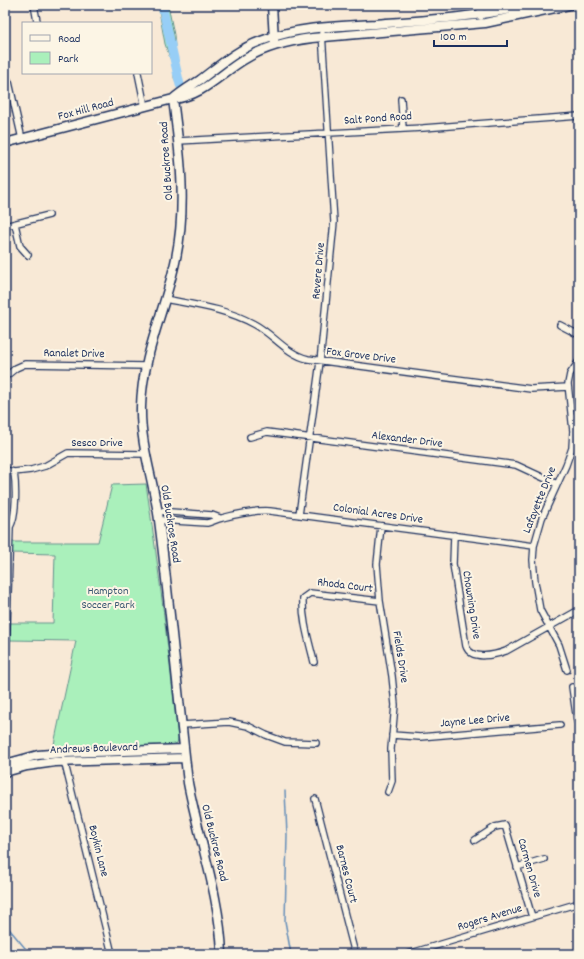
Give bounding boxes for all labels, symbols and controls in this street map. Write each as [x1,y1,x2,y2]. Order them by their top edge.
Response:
legend [22,22,152,74]
scale bar [434,22,507,48]
text: 100 m [440,29,467,46]
text: Road [58,31,80,48]
text: Park [58,51,79,68]
street label: Fox Hill Road [56,94,116,126]
street label: Salt Pond Road [343,108,413,130]
street label: Old Buckroe Road [156,121,178,201]
street label: Revere Drive [308,242,330,300]
street label: Fox Grove Drive [325,343,397,369]
street label: Ranalet Drive [43,345,105,363]
street label: Alexander Drive [370,427,444,453]
street label: Sesco Drive [71,435,123,452]
street label: Lafayette Drive [519,464,561,536]
street label: Old Buckroe Road [155,484,185,564]
street label: Colonial Acres Drive [332,499,424,529]
street label: Chowning Drive [457,570,485,640]
street label: Rhoda Court [316,574,374,598]
park label: Hampton Soccer Park [81,583,135,614]
street label: Fields Drive [388,630,412,684]
street label: Jayne Lee Drive [440,709,510,733]
street label: Andrews Boulevard [50,739,138,759]
street label: Old Buckroe Road [196,803,232,883]
street label: Boykin Lane [83,823,113,879]
street label: Carmen Drive [512,836,546,900]
street label: Barnes Court [331,843,362,906]
street label: Rogers Avenue [456,900,524,936]

